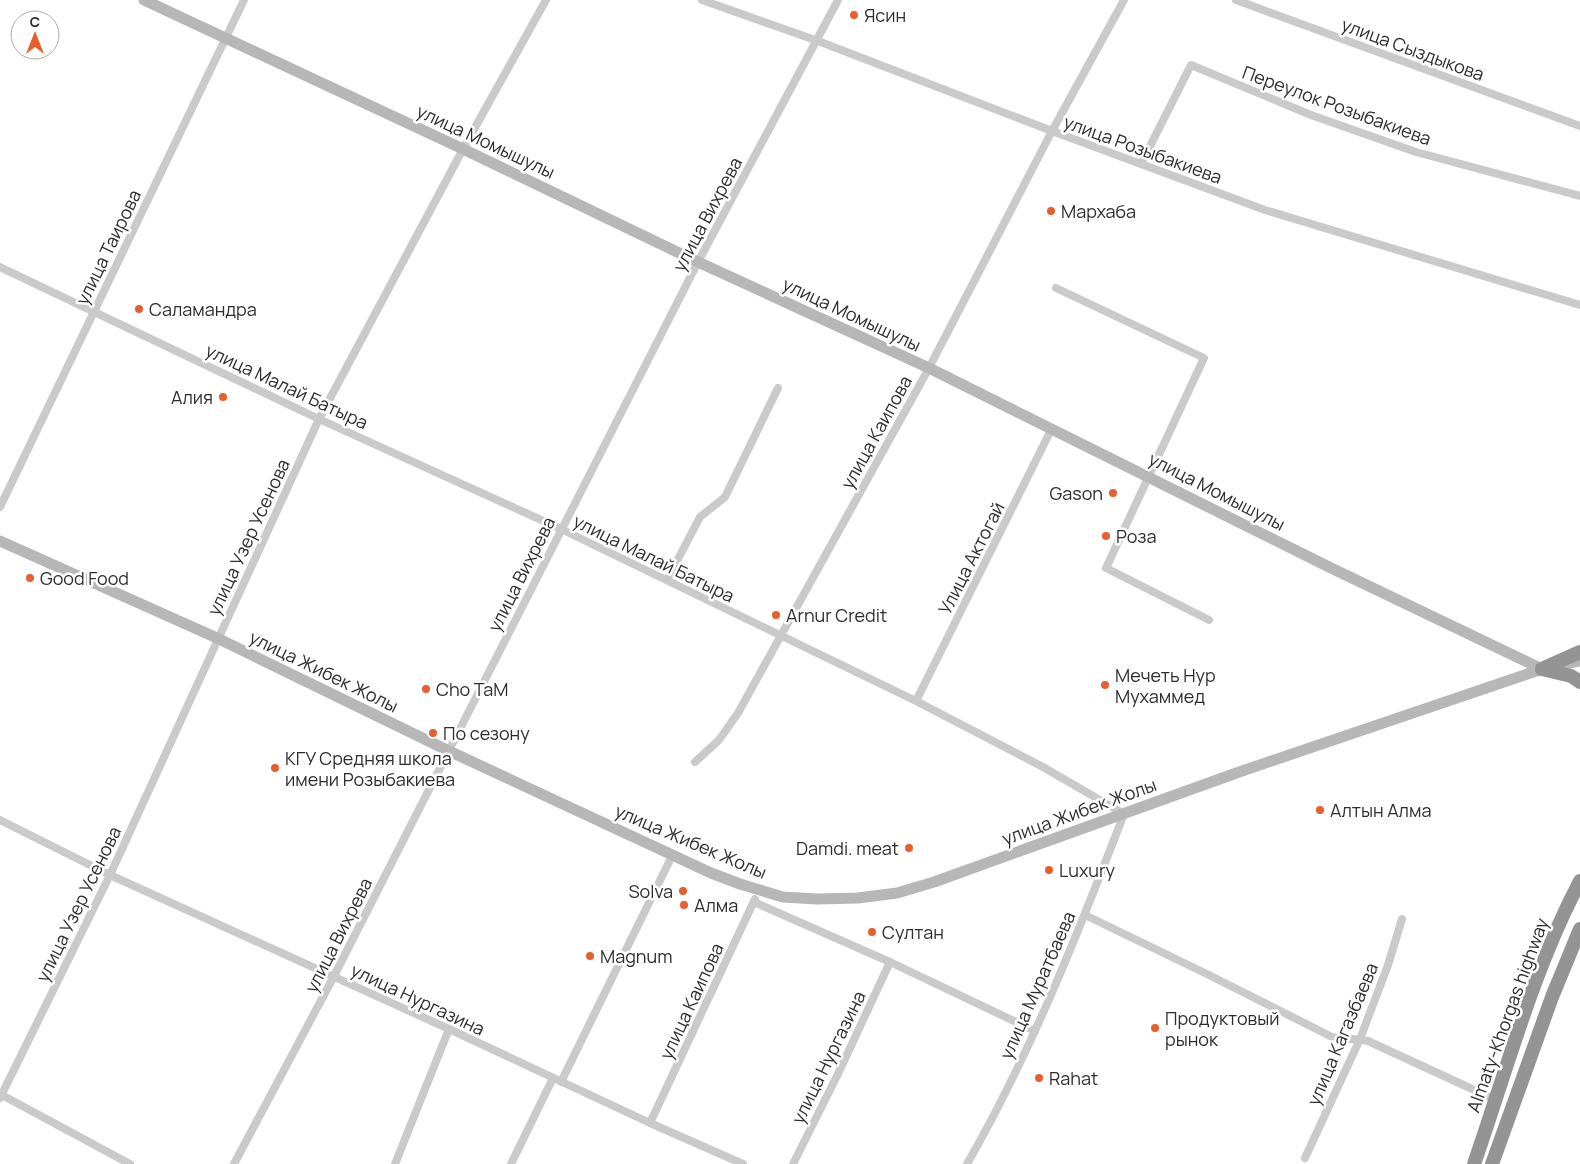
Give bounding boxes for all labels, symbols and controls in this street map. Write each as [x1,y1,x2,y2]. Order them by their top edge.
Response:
place label: Ясин [864,3,906,27]
marker: Ясин [848,9,860,21]
north arrow [10,10,60,60]
text: С [30,12,40,31]
street label: улица Сыздыкова [1338,12,1488,86]
street label: Переулок Розыбакиева [1239,60,1435,150]
street label: улица Момышулы [413,98,559,184]
street label: улица Розыбакиева [1061,109,1225,189]
street label: улица Вихрева [667,153,747,275]
street label: улица Таирова [70,186,146,308]
place label: Мархаба [1061,199,1136,223]
marker: Мархаба [1045,205,1057,217]
street label: улица Момышулы [779,271,925,357]
place label: Саламандра [149,297,257,321]
marker: Саламандра [133,303,145,315]
street label: улица Малай Батыра [202,338,372,434]
street label: улица Каипова [835,371,917,493]
place label: Алия [171,385,213,409]
marker: Алия [217,391,229,403]
street label: улица Момышулы [1145,446,1289,536]
street label: улица Узер Усенова [201,455,295,619]
place label: Gason [1050,481,1103,505]
marker: Gason [1107,487,1119,499]
street label: Улица Актогай [932,498,1010,618]
street label: улица Малай Батыра [569,509,739,607]
street label: улица Вихрева [482,512,560,636]
place label: Роза [1116,524,1156,548]
marker: Роза [1100,530,1112,542]
place label: Good Food [40,566,129,590]
marker: Good Food [24,572,36,584]
place label: Arnur Credit [786,603,887,627]
marker: Arnur Credit [770,609,782,621]
street label: улица Жибек Жолы [246,625,402,717]
place label: Мечеть Нур Мухаммед [1115,663,1216,708]
place label: Cho TaM [436,677,508,701]
marker: Мечеть Нур Мухаммед [1099,679,1111,691]
marker: Cho TaM [420,683,432,695]
place label: По сезону [443,721,530,745]
marker: По сезону [427,727,439,739]
place label: КГУ Средняя школа имени Розыбакиева [285,746,455,791]
marker: КГУ Средняя школа имени Розыбакиева [269,762,281,774]
street label: улица Жибек Жолы [998,772,1160,850]
street label: улица Жибек Жолы [611,798,771,884]
place label: Алтын Алма [1330,798,1431,822]
marker: Алтын Алма [1314,804,1326,816]
street label: улица Узер Усенова [30,822,126,986]
place label: Damdi. meat [796,836,899,860]
marker: Damdi. meat [903,842,915,854]
place label: Luxury [1059,858,1115,882]
marker: Luxury [1043,864,1055,876]
street label: улица Вихрева [299,873,377,997]
place label: Solva [628,879,673,903]
marker: Solva [677,885,689,897]
place label: Алма [694,893,738,917]
marker: Алма [678,899,690,911]
street label: улица Муратбаева [994,907,1080,1063]
street label: Almaty-Khorgas highway [1461,914,1554,1116]
place label: Султан [882,920,944,944]
marker: Султан [866,926,878,938]
street label: улица Каипова [654,939,728,1063]
place label: Magnum [600,944,672,968]
marker: Magnum [584,950,596,962]
street label: улица Нургазина [347,957,489,1041]
street label: улица Кагазбаева [1301,959,1383,1109]
street label: улица Нургазина [785,987,871,1127]
place label: Продуктовый рынок [1165,1006,1279,1051]
marker: Продуктовый рынок [1149,1022,1161,1034]
place label: Rahat [1049,1066,1098,1090]
marker: Rahat [1033,1072,1045,1084]

